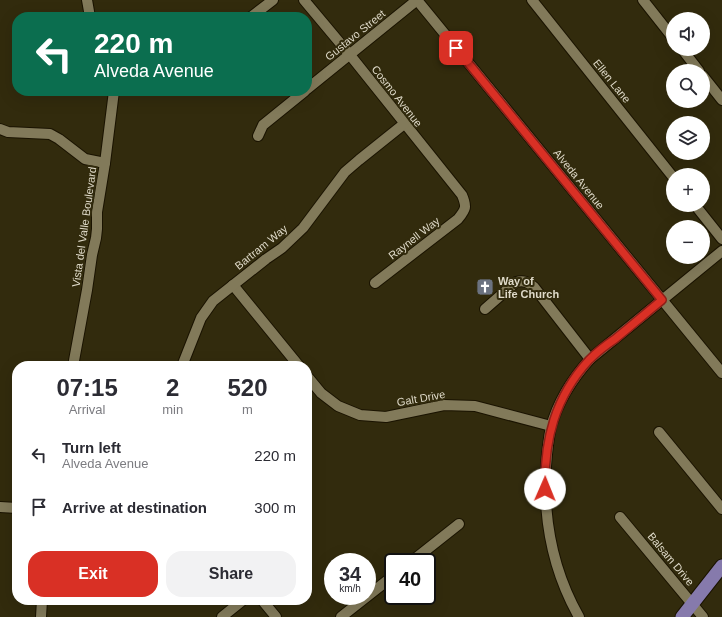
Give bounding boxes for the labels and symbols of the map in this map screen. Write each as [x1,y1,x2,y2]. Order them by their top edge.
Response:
street label: Gustavo Street [323,7,387,63]
pin [439,31,473,65]
street label: Ellen Lane [591,57,633,105]
street label: Cosmo Avenue [369,63,425,129]
street label: Alveda Avenue [551,147,607,211]
street label: Vista del Valle Boulevard [70,166,98,288]
street label: Raynell Way [386,214,442,262]
street label: Bartram Way [232,222,290,272]
place label: Way of Life Church [498,275,559,300]
church icon: Way of Life Church [475,277,495,297]
street label: Galt Drive [396,388,446,408]
position arrow [524,468,566,510]
street label: Balsam Drive [645,530,697,588]
speed limit sign: 40 [384,553,436,605]

